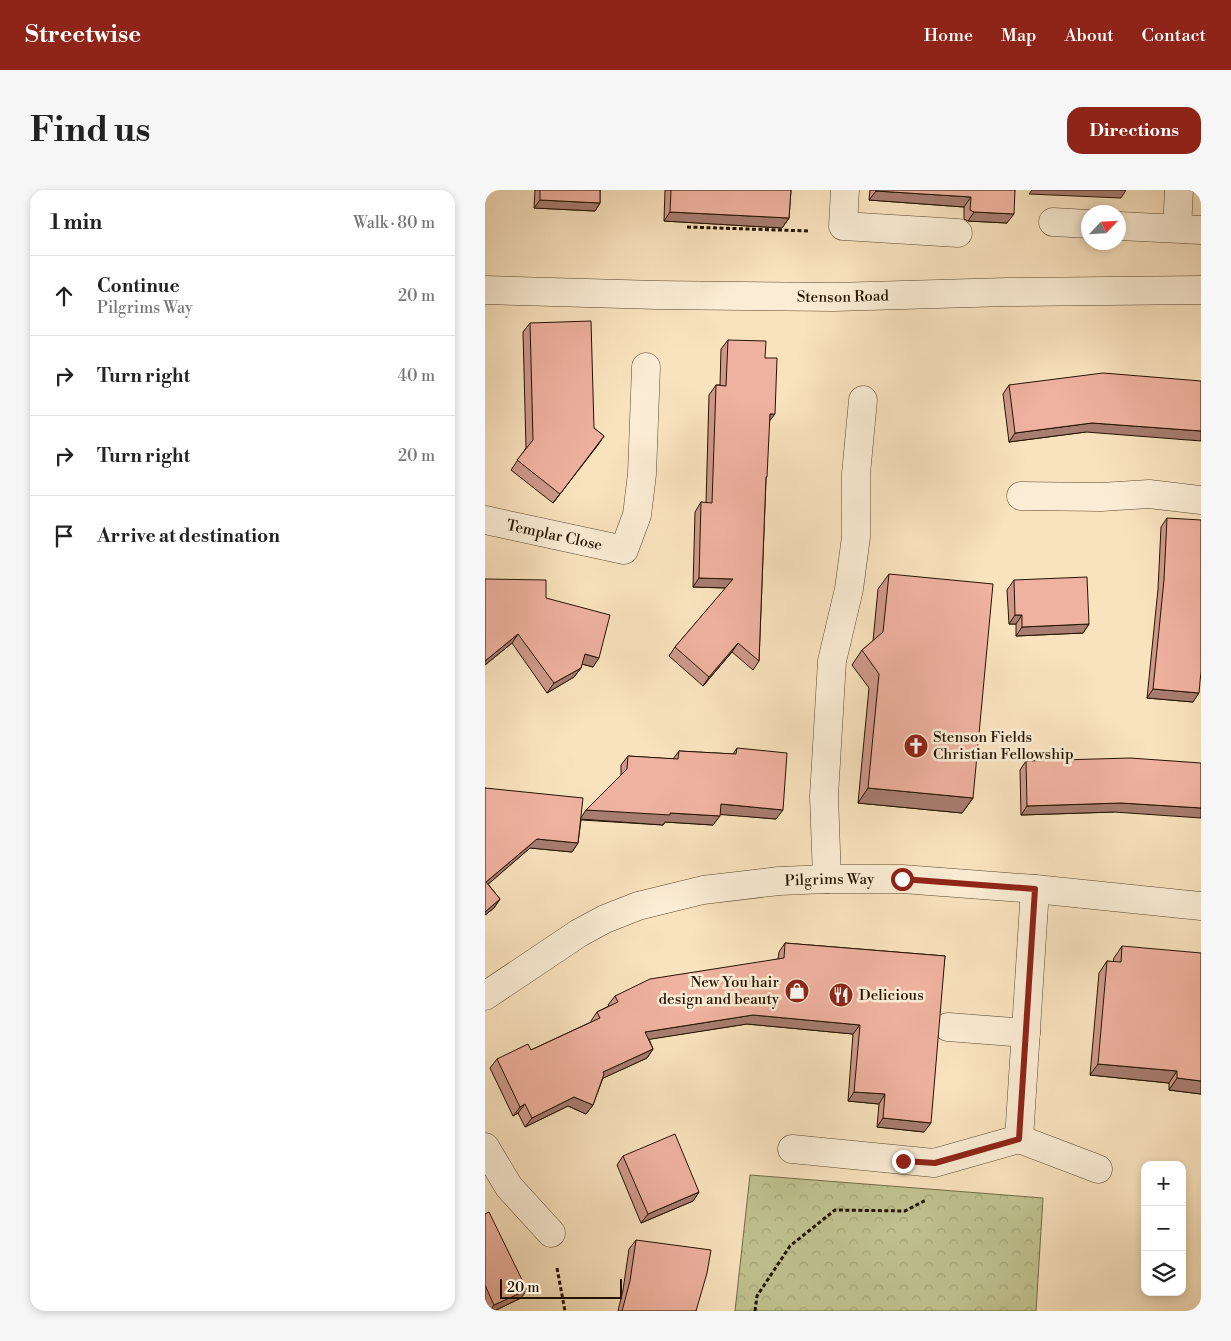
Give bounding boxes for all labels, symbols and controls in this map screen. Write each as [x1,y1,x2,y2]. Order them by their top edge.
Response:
text: Streetwise [25,20,141,50]
text: Home [924,24,973,47]
text: Map [1001,24,1037,47]
text: About [1065,24,1114,47]
text: Contact [1142,24,1206,47]
button: Directions [1067,107,1201,154]
text: Find us [30,109,150,152]
north arrow [1081,205,1126,250]
text: 1 min [50,210,102,236]
text: Walk · 80 m [353,213,435,233]
text: Continue [97,274,180,298]
icon: ahead [50,282,78,310]
text: 20 m [398,286,435,306]
street label: Stenson Road [797,286,890,307]
text: Pilgrims Way [97,298,193,318]
icon: right [50,362,78,390]
text: Turn right [97,364,190,388]
text: 40 m [398,366,435,386]
icon: right [50,442,78,470]
text: Turn right [97,444,190,468]
text: 20 m [398,446,435,466]
street label: Templar Close [505,515,604,555]
icon: arrive [50,522,78,550]
text: Arrive at destination [97,524,280,548]
place label: Stenson Fields Christian Fellowship [933,728,1074,764]
church icon: Stenson Fields Christian Fellowship [903,733,929,759]
route start [891,868,914,891]
street label: Pilgrims Way [784,870,875,890]
place label: New You hair design and beauty [659,973,780,1009]
shop icon: New You hair design and beauty [784,978,810,1004]
restaurant icon: Delicious [828,982,854,1008]
place label: Delicious [859,986,924,1005]
route end [892,1150,915,1173]
map controls [1141,1161,1186,1296]
button: + [1141,1161,1186,1206]
button: − [1141,1206,1186,1251]
button: layers [1141,1251,1186,1296]
scale bar [500,1276,623,1299]
text: 20 m [507,1279,539,1297]

